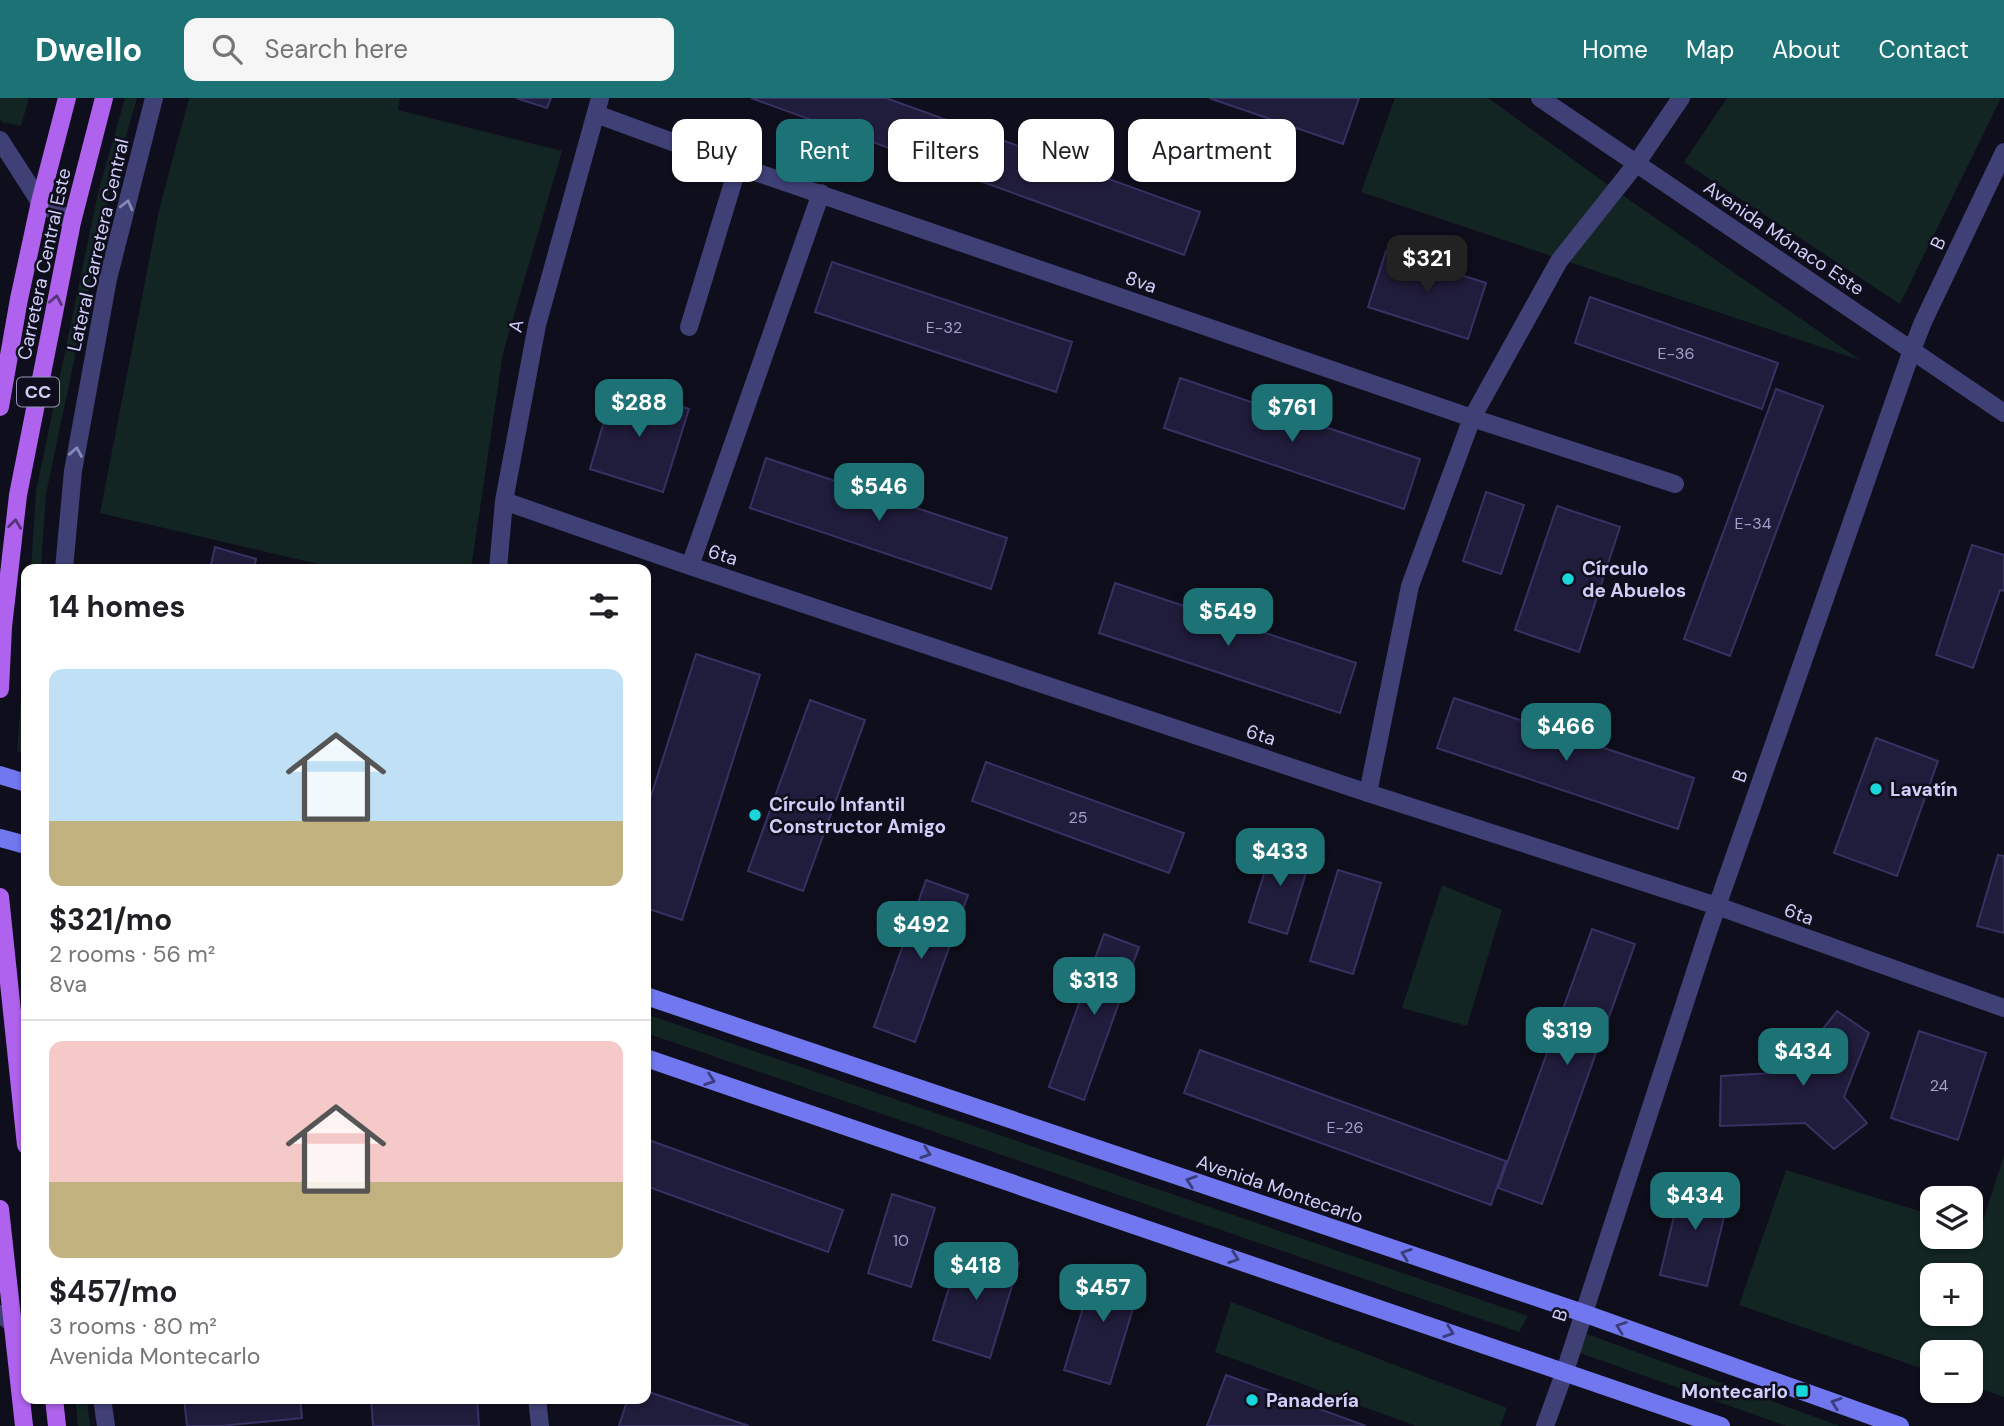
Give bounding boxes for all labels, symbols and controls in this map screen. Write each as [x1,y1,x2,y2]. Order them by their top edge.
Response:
search box [184,18,674,81]
text: Dwello [35,28,142,71]
icon: search [208,30,246,68]
text: Search here [264,32,408,66]
text: Home [1582,34,1648,65]
text: Map [1686,34,1734,65]
text: About [1772,34,1841,65]
text: Contact [1879,34,1969,65]
chip: Buy [672,119,762,182]
chip: Rent [776,119,874,182]
chip: Filters [888,119,1004,182]
chip: New [1018,119,1114,182]
chip: Apartment [1128,119,1296,182]
street label: Lateral Carretera Central [61,136,135,354]
street label: Carretera Central Este [11,166,77,362]
street label: Avenida Mónaco Este [1699,175,1869,301]
one-way arrow [119,200,133,212]
street label: B [1924,233,1952,253]
pin: $321 [1386,236,1468,295]
text: $321 [1402,243,1452,273]
street label: 8va [1122,265,1160,299]
one-way arrow [48,294,63,306]
street label: A [502,317,530,335]
house number: E-32 [926,317,962,338]
house number: E-36 [1657,343,1695,364]
road number: CC [17,378,59,406]
pin: $288 [598,380,680,439]
pin: $761 [1251,384,1333,444]
text: $288 [611,387,667,417]
text: $761 [1268,392,1316,422]
one-way arrow [68,446,83,458]
pin: $546 [838,464,920,523]
text: $546 [850,471,908,501]
house number: E-34 [1735,513,1772,534]
one-way arrow [7,518,22,530]
street label: 6ta [705,539,741,571]
place label: Círculo de Abuelos [1582,556,1686,603]
marker: Círculo de Abuelos [1560,571,1576,587]
text: 14 homes [49,587,186,626]
icon: filters [585,587,623,625]
pin: $549 [1187,588,1269,648]
text: $549 [1199,596,1257,626]
pin: $466 [1525,704,1607,763]
text: $466 [1537,711,1595,741]
icon: home [273,714,399,840]
street label: 6ta [1243,719,1279,751]
street label: B [1726,767,1754,785]
place label: Lavatín [1890,777,1958,802]
marker: Lavatín [1868,781,1884,797]
place label: Círculo Infantil Constructor Amigo [769,792,946,839]
marker: Círculo Infantil Constructor Amigo [747,807,763,823]
house number: 25 [1069,807,1087,828]
pin: $433 [1239,828,1321,888]
text: $433 [1252,836,1308,866]
street label: 6ta [1781,897,1817,931]
text: $321/mo [49,900,172,939]
pin: $492 [880,902,962,961]
text: $492 [893,909,949,939]
text: 2 rooms · 56 m² [49,939,215,969]
pin: $313 [1053,958,1135,1017]
text: $313 [1069,965,1119,995]
text: 8va [49,969,87,999]
pin: $319 [1526,1007,1608,1067]
text: $319 [1542,1015,1592,1045]
pin: $434 [1762,1028,1844,1088]
text: $434 [1774,1036,1832,1066]
one-way arrow [704,1072,716,1086]
house number: 24 [1930,1075,1949,1096]
icon: home [273,1086,399,1212]
house number: E-26 [1327,1117,1363,1138]
one-way arrow [919,1145,931,1159]
street label: Avenida Montecarlo [1193,1149,1367,1229]
pin: $434 [1654,1172,1736,1232]
one-way arrow [1185,1175,1197,1189]
text: $434 [1666,1180,1724,1210]
map controls [1920,1186,1983,1403]
button: layers [1920,1186,1983,1249]
house number: 10 [893,1230,909,1251]
pin: $418 [935,1242,1017,1302]
one-way arrow [1401,1248,1413,1262]
text: $418 [950,1250,1002,1280]
one-way arrow [1227,1250,1239,1264]
button: + [1920,1263,1983,1326]
pin: $457 [1062,1264,1144,1324]
text: $457/mo [49,1272,178,1311]
text: $457 [1075,1272,1131,1302]
street label: B [1546,1306,1574,1324]
text: 3 rooms · 80 m² [49,1311,217,1341]
one-way arrow [1616,1321,1628,1335]
one-way arrow [1442,1324,1455,1338]
button: − [1920,1340,1983,1403]
text: Avenida Montecarlo [49,1341,260,1371]
place label: Montecarlo [1681,1379,1788,1404]
marker: Montecarlo [1794,1383,1810,1399]
place label: Panadería [1266,1388,1359,1413]
marker: Panadería [1244,1392,1260,1408]
one-way arrow [1830,1397,1842,1411]

